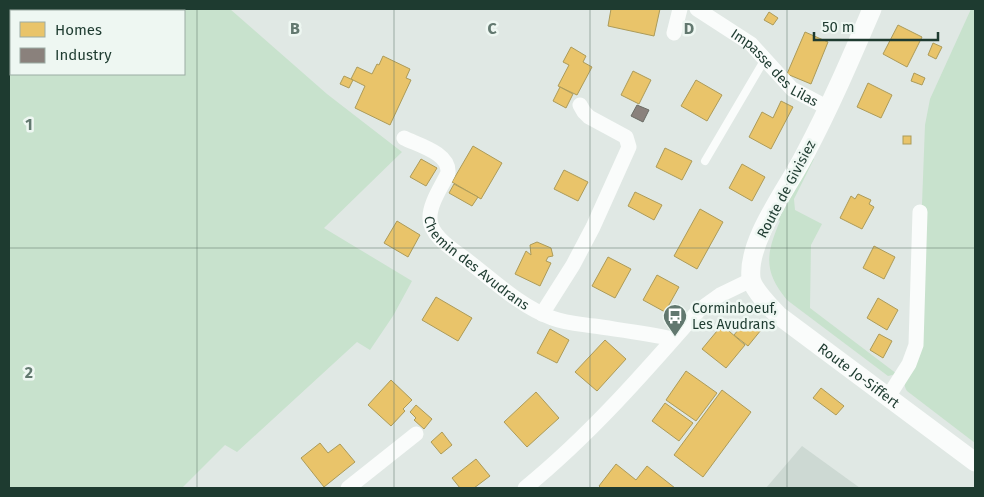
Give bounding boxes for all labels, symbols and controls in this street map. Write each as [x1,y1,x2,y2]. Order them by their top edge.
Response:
legend [10,10,185,75]
scale bar [814,10,938,42]
text: 50 m [822,18,855,36]
text: B [290,19,300,38]
text: C [487,19,497,38]
text: D [684,19,694,38]
text: Homes [55,21,102,39]
street label: Impasse des Lilas [728,25,821,110]
text: Industry [55,46,112,64]
text: 1 [25,115,33,134]
street label: Route de Givisiez [754,137,819,241]
street label: Chemin des Avudrans [421,216,532,314]
place label: Corminboeuf, Les Avudrans [692,300,777,333]
bus stop icon: Corminboeuf, Les Avudrans [662,303,688,337]
street label: Route Jo-Siffert [814,340,903,412]
text: 2 [25,363,33,382]

